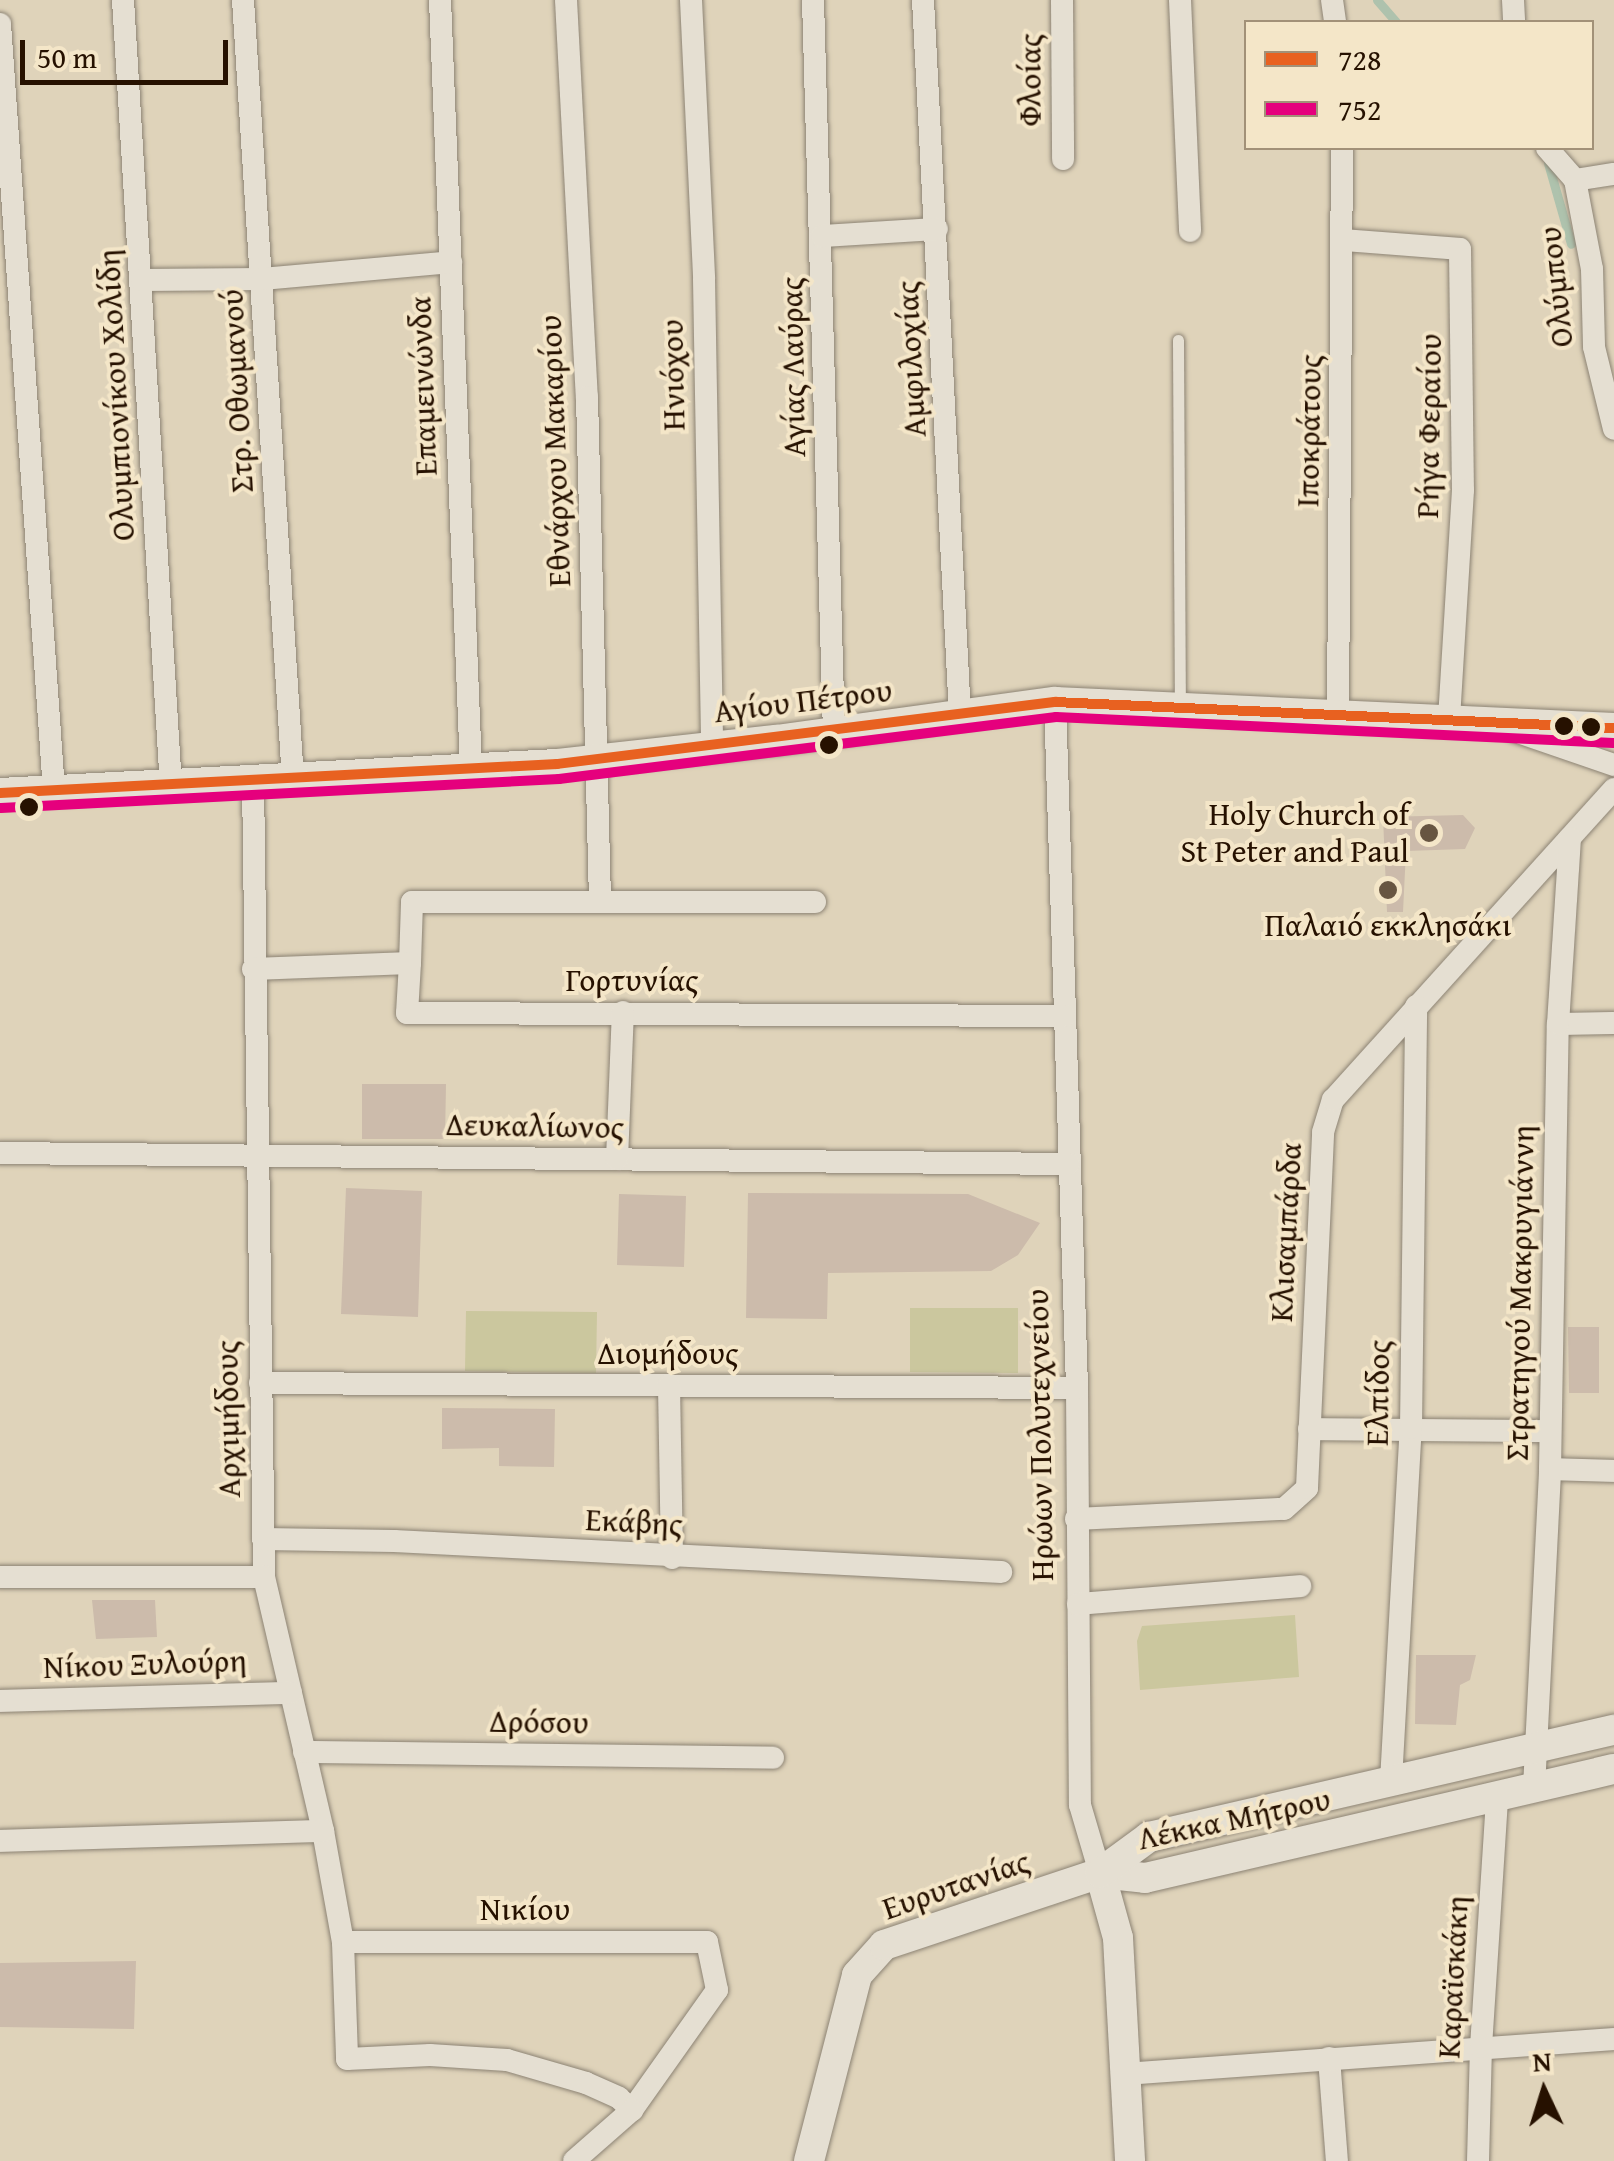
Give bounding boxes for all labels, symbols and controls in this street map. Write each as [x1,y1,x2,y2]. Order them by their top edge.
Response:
scale bar [25,20,232,82]
legend [1244,20,1594,150]
street label: Φλοίας [1011,33,1049,127]
text: 50 m [37,35,97,79]
text: 728 [1338,37,1381,81]
text: 752 [1338,87,1381,131]
street label: Ολύμπου [1531,225,1581,349]
street label: Ολυμπιονίκου Χολίδη [89,248,143,542]
street label: Αγίας Λαύρας [772,277,814,457]
street label: Αμφιλοχίας [888,280,934,438]
street label: Στρ. Οθωμανού [212,288,262,494]
street label: Επαμεινώνδα [401,295,445,477]
street label: Εθνάρχου Μακαρίου [531,314,579,588]
street label: Ηνιόχου [653,319,693,431]
street label: Ρήγα Φεραίου [1408,333,1450,519]
street label: Ιποκράτους [1288,354,1330,508]
street label: Αγίου Πέτρου [712,671,894,731]
unlabelled marker [1554,716,1574,736]
unlabelled marker [1581,717,1601,737]
unlabelled marker [819,735,839,755]
place label: Holy Church of St Peter and Paul [1180,796,1409,871]
unlabelled marker [19,797,39,817]
marker: Holy Church of St Peter and Paul [1418,822,1440,844]
marker: Παλαιό εκκλησάκι [1377,879,1399,901]
place label: Παλαιό εκκλησάκι [1264,906,1512,944]
street label: Γορτυνίας [565,961,699,999]
street label: Δευκαλίωνος [445,1105,625,1147]
street label: Στρατηγού Μακρυγιάννη [1498,1125,1542,1461]
street label: Κλισαμπάρδα [1262,1141,1310,1323]
street label: Ηρώων Πολυτεχνείου [1018,1289,1062,1581]
street label: Διομήδους [598,1334,738,1372]
street label: Αρχιμήδους [207,1340,249,1498]
street label: Ελπίδος [1358,1340,1398,1446]
street label: Εκάβης [584,1500,684,1544]
street label: Νίκου Ξυλούρη [43,1641,247,1687]
street label: Δρόσου [489,1702,589,1742]
street label: Λέκκα Μήτρου [1134,1780,1334,1858]
street label: Ευρυτανίας [877,1842,1035,1928]
street label: Νικίου [480,1890,570,1928]
street label: Καραϊσκάκη [1430,1895,1476,2059]
text: N [1531,2039,1553,2082]
north arrow [1494,2041,1594,2141]

